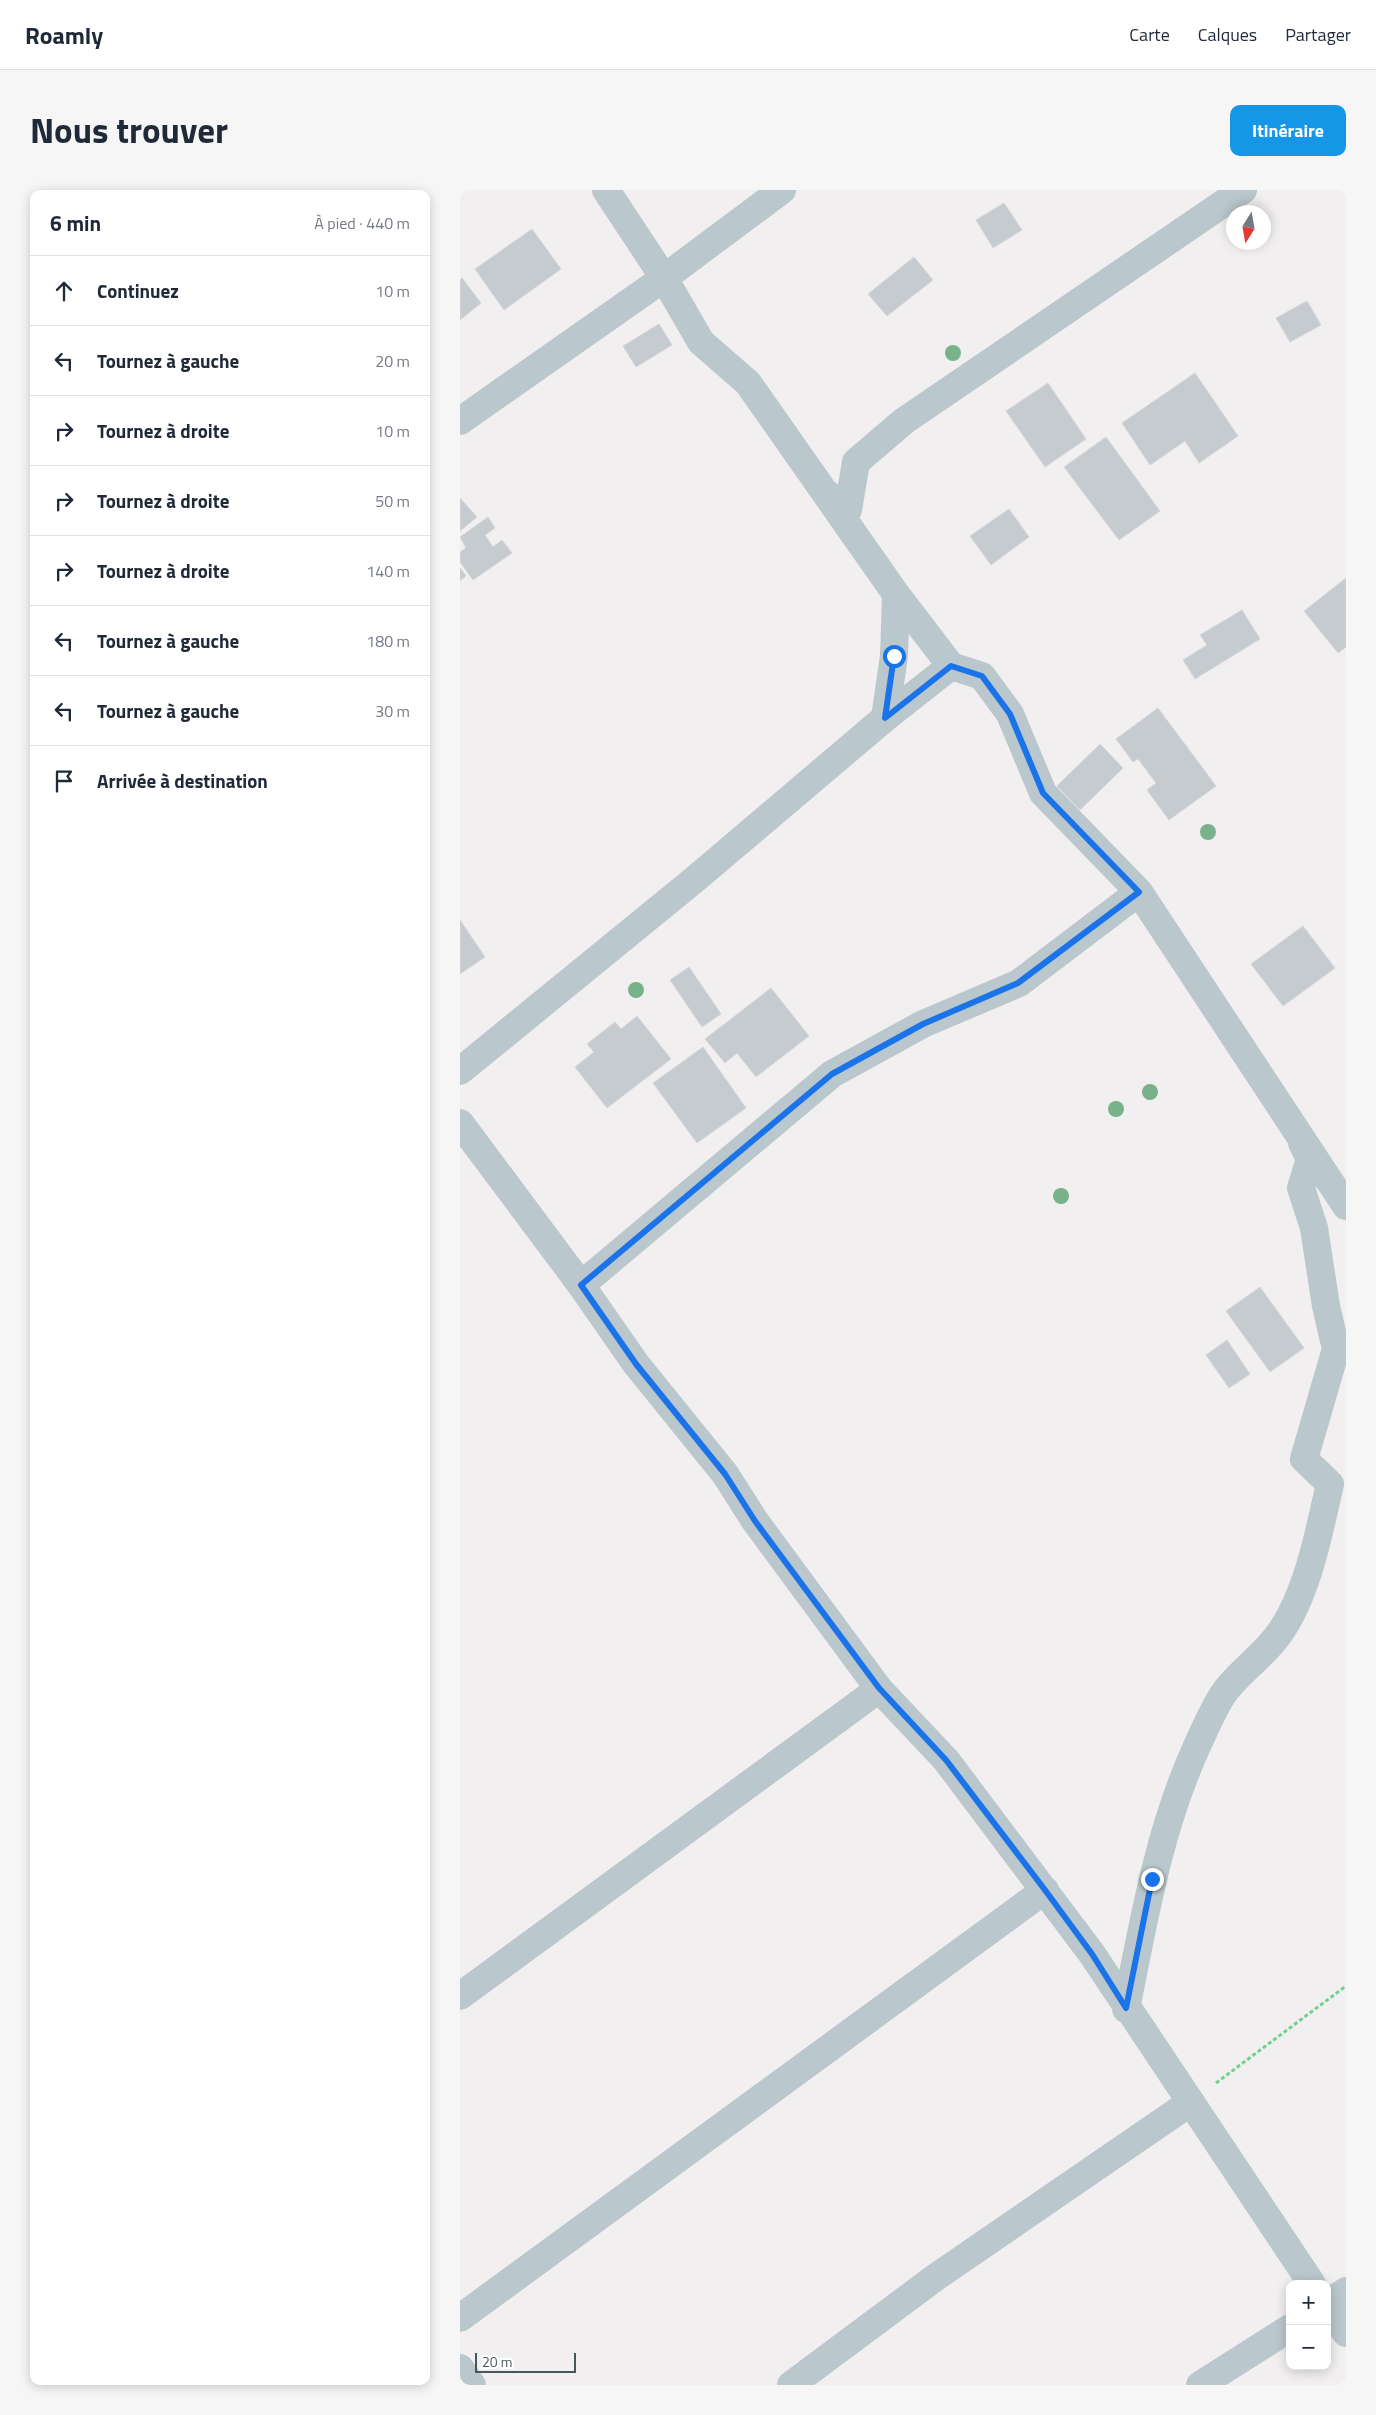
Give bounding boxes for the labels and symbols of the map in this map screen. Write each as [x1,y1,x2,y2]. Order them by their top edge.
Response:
north arrow [1226,205,1271,250]
route start [883,645,906,668]
route end [1141,1868,1164,1891]
scale bar [475,2350,576,2373]

